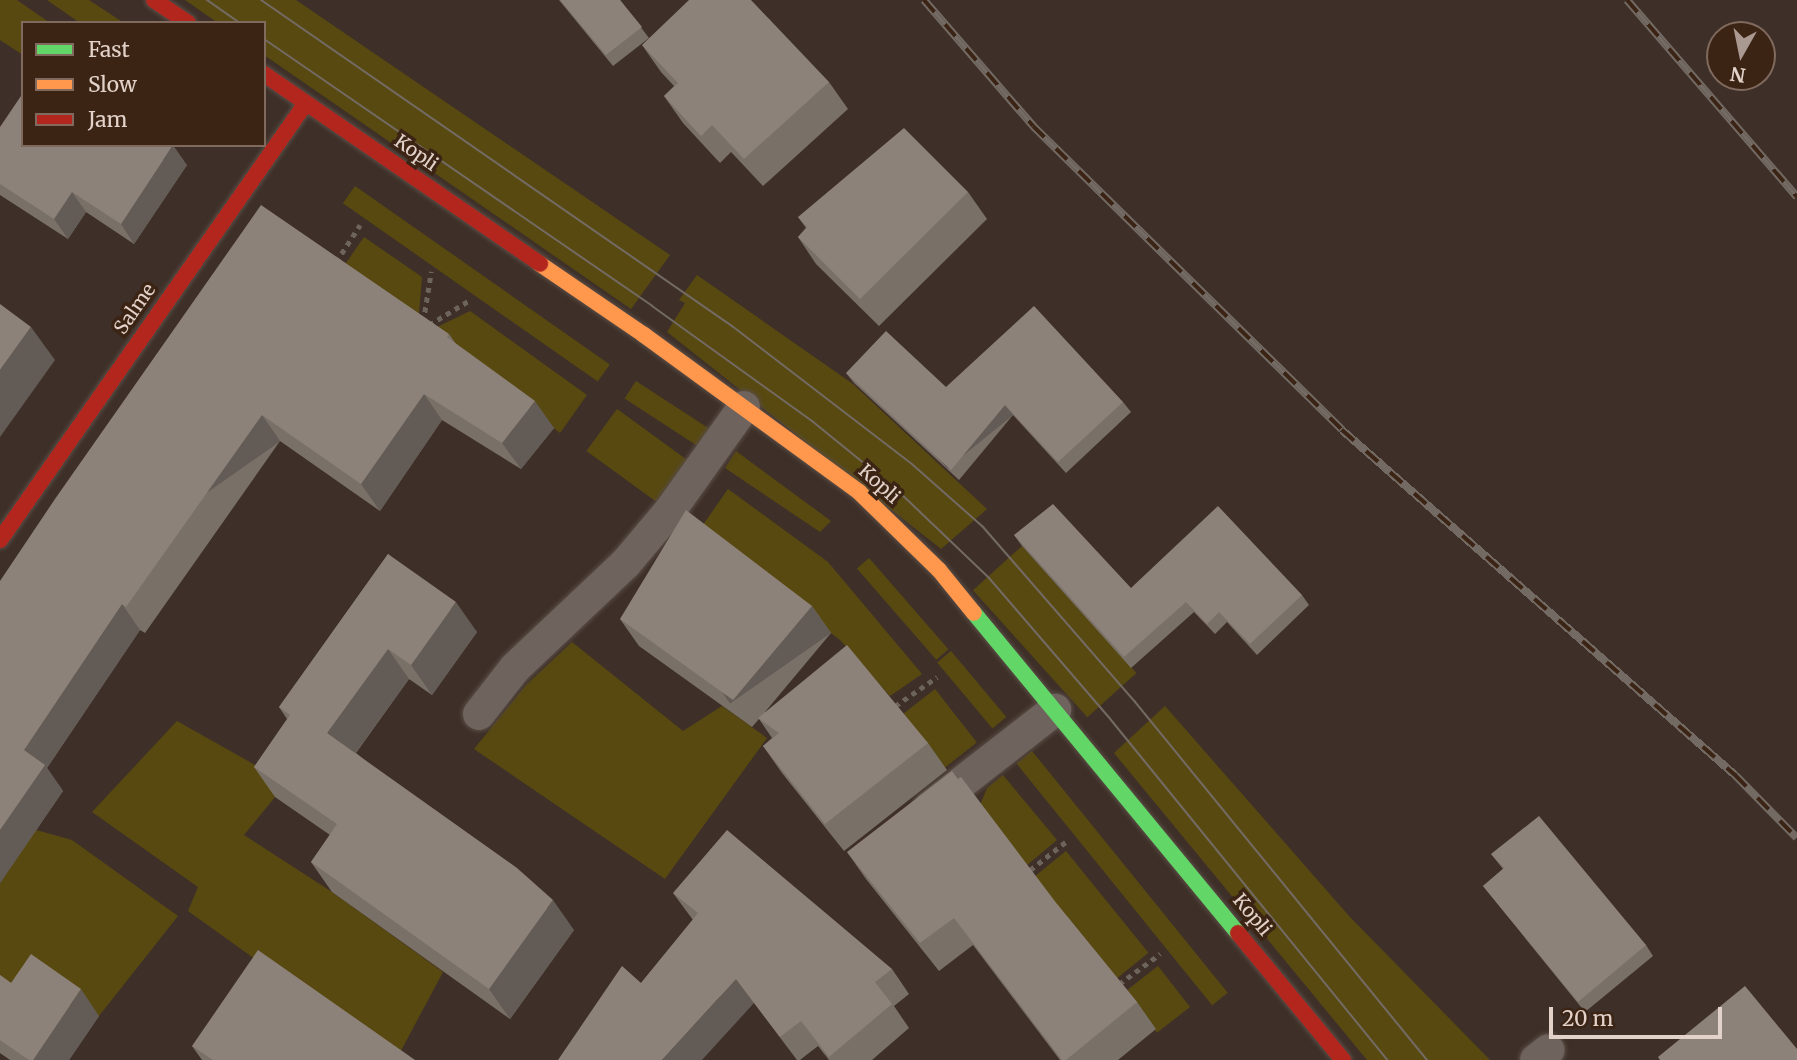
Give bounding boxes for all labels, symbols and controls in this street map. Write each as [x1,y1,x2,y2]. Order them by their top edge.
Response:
legend [21,21,266,147]
north arrow [1706,21,1776,91]
text: Fast [88,36,130,63]
text: N [1729,62,1747,88]
text: Slow [88,71,137,98]
text: Jam [88,106,127,133]
street label: Kopli [390,130,442,176]
street label: Salme [109,279,161,339]
street label: Kopli [854,460,904,508]
street label: Kopli [1228,889,1276,941]
scale bar [1552,993,1725,1038]
text: 20 m [1562,1005,1613,1032]

